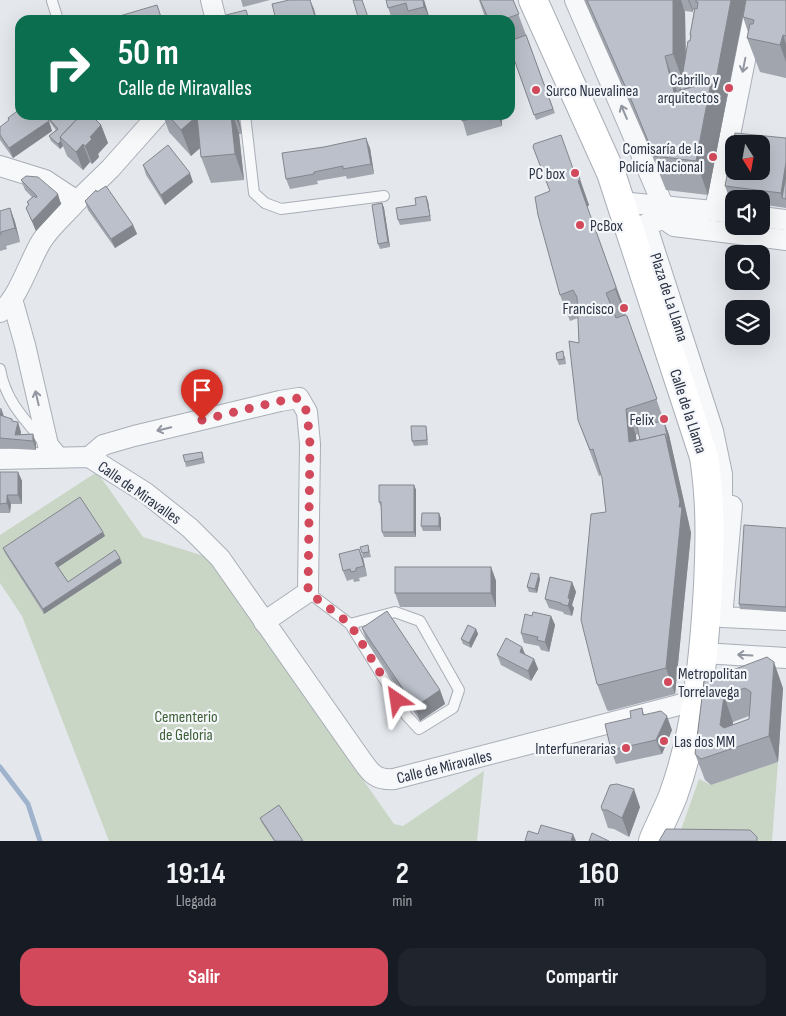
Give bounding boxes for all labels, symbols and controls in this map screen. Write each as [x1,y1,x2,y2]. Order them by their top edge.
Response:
text: 50 m [118,32,179,75]
icon: right [35,35,100,100]
one-way arrow [739,57,748,73]
place label: Cabrillo y arquitectos [658,71,719,108]
text: Calle de Miravalles [118,75,252,102]
place label: Surco Nuevalinea [546,82,638,101]
marker: Cabrillo y arquitectos [723,82,735,94]
marker: Surco Nuevalinea [530,84,542,96]
one-way arrow [618,105,628,120]
north arrow [725,135,770,180]
map controls [725,135,770,345]
place label: Comisaría de la Policía Nacional [619,140,703,177]
marker: Comisaría de la Policía Nacional [707,151,719,163]
place label: PC box [529,165,565,184]
marker: PC box [569,167,581,179]
button: sound [725,190,770,235]
place label: PcBox [590,217,623,236]
marker: PcBox [574,219,586,231]
button: search [725,245,770,290]
street label: Plaza de La Llama [645,251,692,344]
place label: Francisco [563,300,614,319]
button: layers [725,300,770,345]
marker: Francisco [618,302,630,314]
street label: Calle de la Llama [665,367,710,456]
pin [181,369,223,420]
icon: arrive [188,376,216,404]
one-way arrow [32,390,41,406]
place label: Felix [629,411,654,430]
marker: Felix [658,413,670,425]
one-way arrow [157,425,173,434]
street label: Calle de Miravalles [94,458,185,529]
one-way arrow [737,651,753,660]
place label: Metropolitan Torrelavega [678,665,747,702]
position arrow [370,673,422,725]
marker: Metropolitan Torrelavega [662,676,674,688]
park label: Cementerio de Geloria [154,708,218,745]
place label: Las dos MM [674,733,735,752]
marker: Las dos MM [658,735,670,747]
place label: Interfunerarias [535,740,616,759]
marker: Interfunerarias [620,742,632,754]
street label: Calle de Miravalles [395,746,494,788]
text: 19:14 [167,856,225,892]
text: 2 [396,856,409,892]
text: 160 [579,856,619,892]
text: Llegada [176,892,216,911]
text: min [392,892,412,911]
text: m [594,892,604,911]
button: Salir [20,948,388,1006]
button: Compartir [398,948,766,1006]

